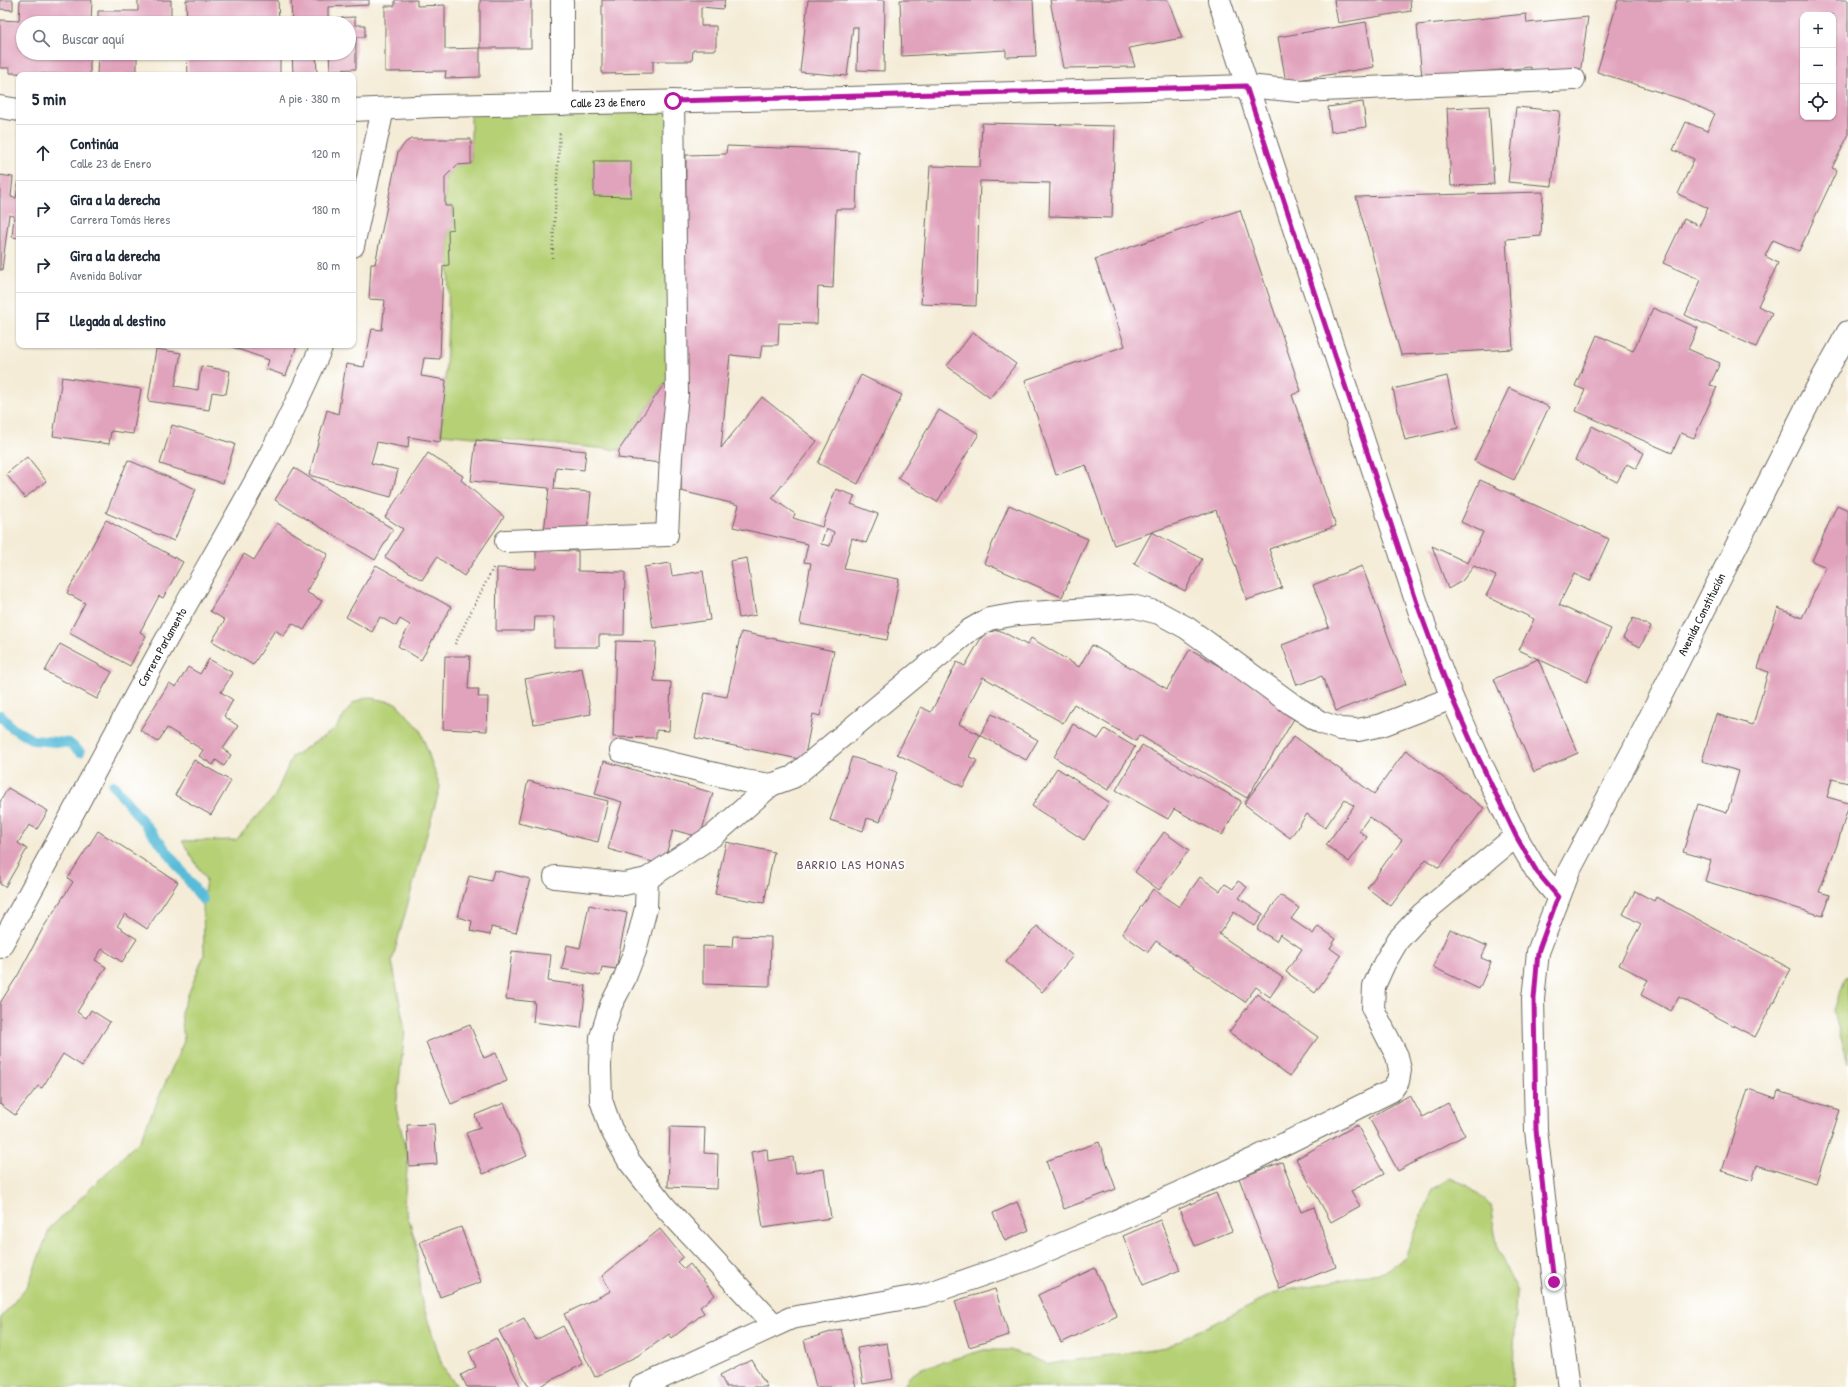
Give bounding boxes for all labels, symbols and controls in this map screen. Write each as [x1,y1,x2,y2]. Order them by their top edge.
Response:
map controls [1800,12,1836,120]
button: + [1800,12,1836,48]
search box [16,16,356,60]
icon: search [30,27,52,49]
text: Buscar aquí [62,28,125,49]
button: − [1800,48,1836,84]
button: locate [1800,84,1836,120]
text: 5 min [32,87,66,110]
text: A pie · 380 m [279,89,340,107]
route start [664,92,682,110]
street label: Calle 23 de Enero [570,93,646,111]
text: Continúa [70,133,118,154]
icon: ahead [32,142,54,164]
text: 120 m [312,144,340,162]
text: Calle 23 de Enero [70,154,151,172]
text: Gira a la derecha [70,189,160,210]
icon: right [32,198,54,220]
text: 180 m [312,200,340,218]
text: Carrera Tomás Heres [70,210,170,228]
text: Gira a la derecha [70,245,160,266]
icon: right [32,254,54,276]
text: 80 m [317,256,340,274]
text: Avenida Bolívar [70,266,142,284]
icon: arrive [32,310,54,332]
text: Llegada al destino [70,310,166,331]
street label: Avenida Constitución [1673,570,1729,659]
street label: Carrera Parlamento [133,604,191,689]
district label: BARRIO LAS MONAS [797,855,905,873]
route end [1545,1273,1563,1291]

